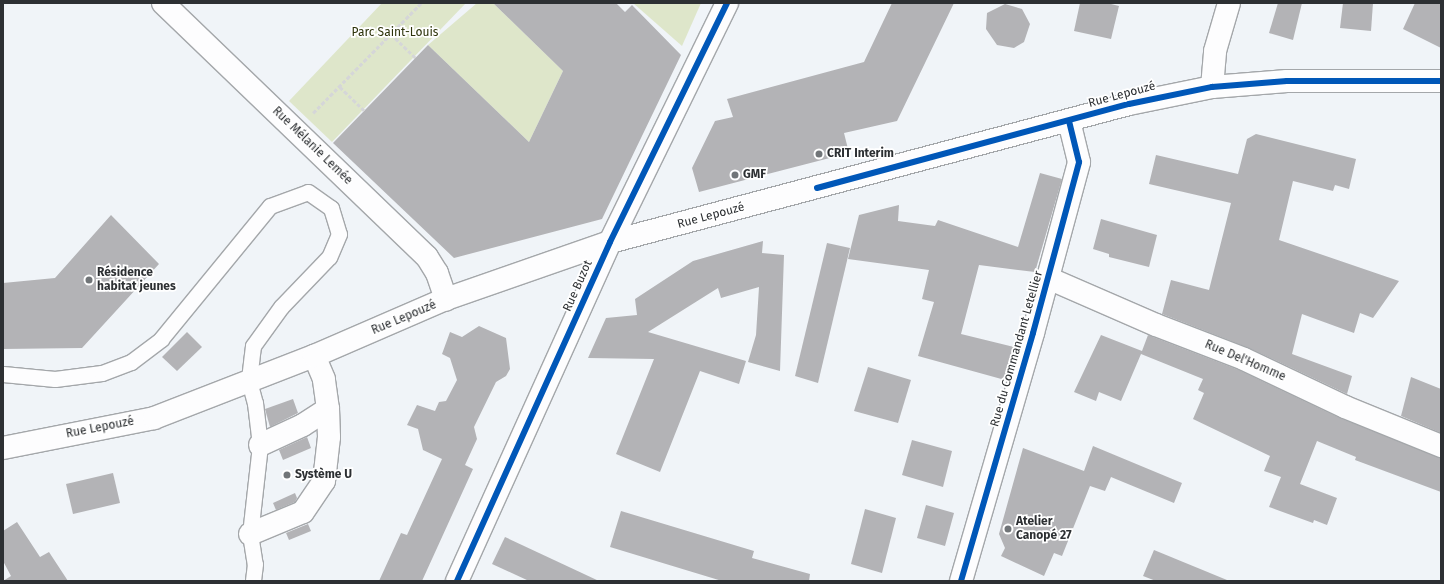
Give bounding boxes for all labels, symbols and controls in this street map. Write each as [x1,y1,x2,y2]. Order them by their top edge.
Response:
park label: Parc Saint-Louis [352,26,438,40]
street label: Rue Lepouzé [1087,79,1157,111]
street label: Rue Mélanie Lemée [269,104,355,188]
place label: CRIT Interim [827,147,894,161]
marker: CRIT Interim [814,149,824,159]
place label: GMF [743,168,766,182]
marker: GMF [730,170,740,180]
street label: Rue Lepouzé [676,200,746,232]
street label: Rue Buzot [560,258,596,314]
place label: Résidence habitat jeunes [97,266,176,294]
street label: Rue du Commandant Letellier [988,269,1046,429]
marker: Résidence habitat jeunes [84,275,94,285]
street label: Rue Lepouzé [369,298,439,338]
street label: Rue Del'Homme [1202,337,1288,385]
street label: Rue Lepouzé [65,414,135,442]
place label: Système U [295,468,352,482]
marker: Système U [282,470,292,480]
place label: Atelier Canopé 27 [1016,515,1072,543]
marker: Atelier Canopé 27 [1003,524,1013,534]

